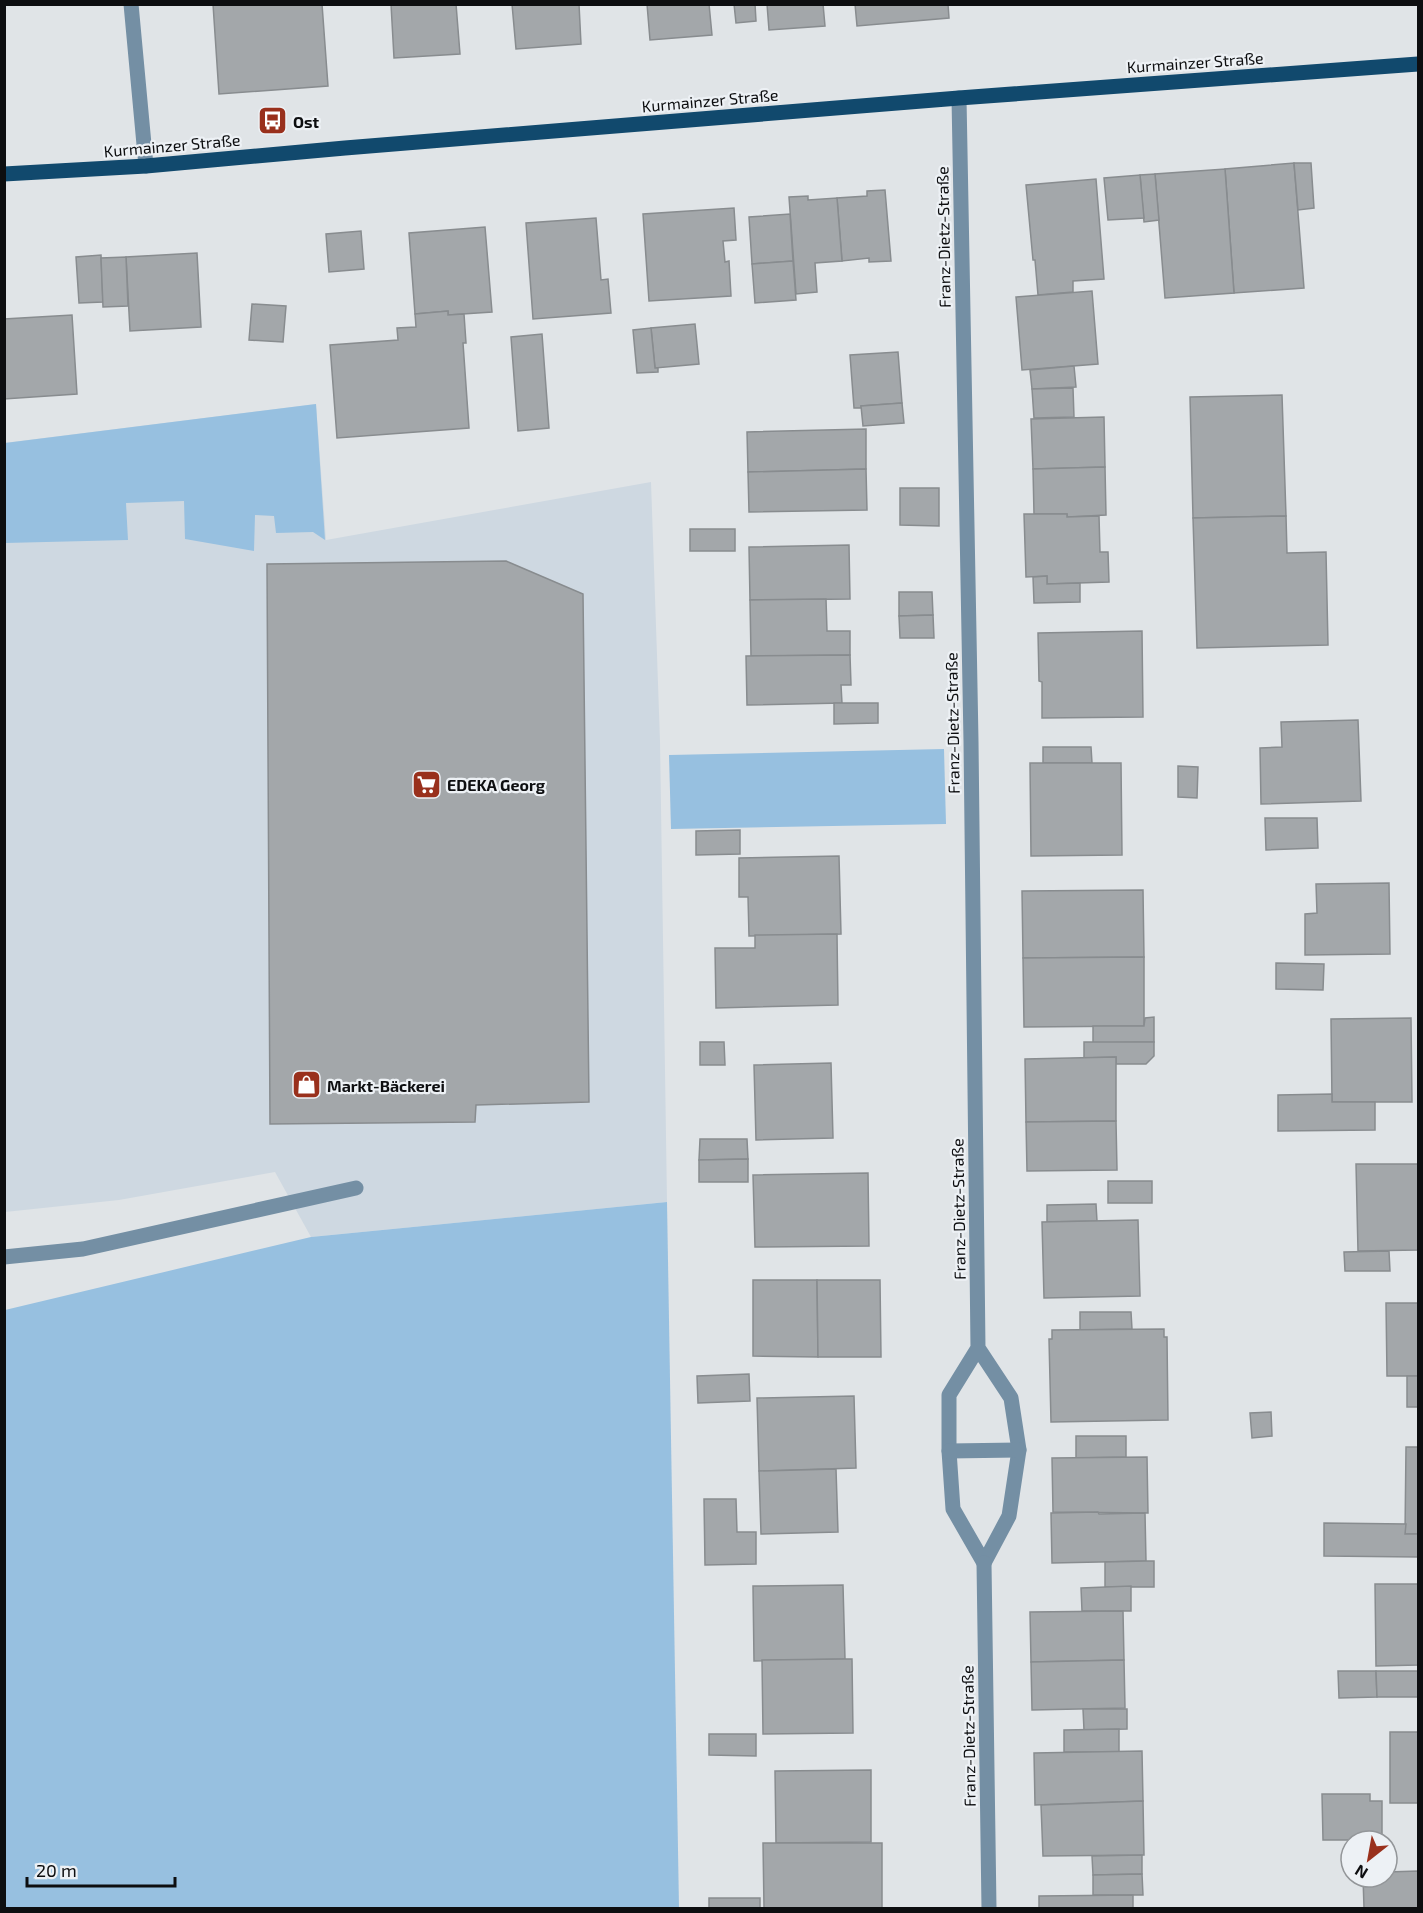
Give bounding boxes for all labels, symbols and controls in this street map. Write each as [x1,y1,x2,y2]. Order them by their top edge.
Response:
street label: Kurmainzer Straße [1126,48,1264,76]
street label: Kurmainzer Straße [641,85,779,115]
bus stop icon: Ost [256,105,288,137]
place label: Ost [293,112,320,131]
street label: Kurmainzer Straße [103,130,241,160]
street label: Franz-Dietz-Straße [932,166,954,308]
street label: Franz-Dietz-Straße [941,652,963,794]
supermarket icon: EDEKA Georg [410,768,442,800]
place label: EDEKA Georg [447,775,546,794]
shop icon: Markt-Bäckerei [290,1069,322,1101]
place label: Markt-Bäckerei [327,1076,445,1095]
street label: Franz-Dietz-Straße [947,1138,969,1280]
street label: Franz-Dietz-Straße [957,1665,979,1807]
north arrow [1339,1829,1399,1889]
scale bar [27,1850,176,1888]
text: 20 m [36,1859,77,1881]
text: N [1351,1861,1371,1883]

